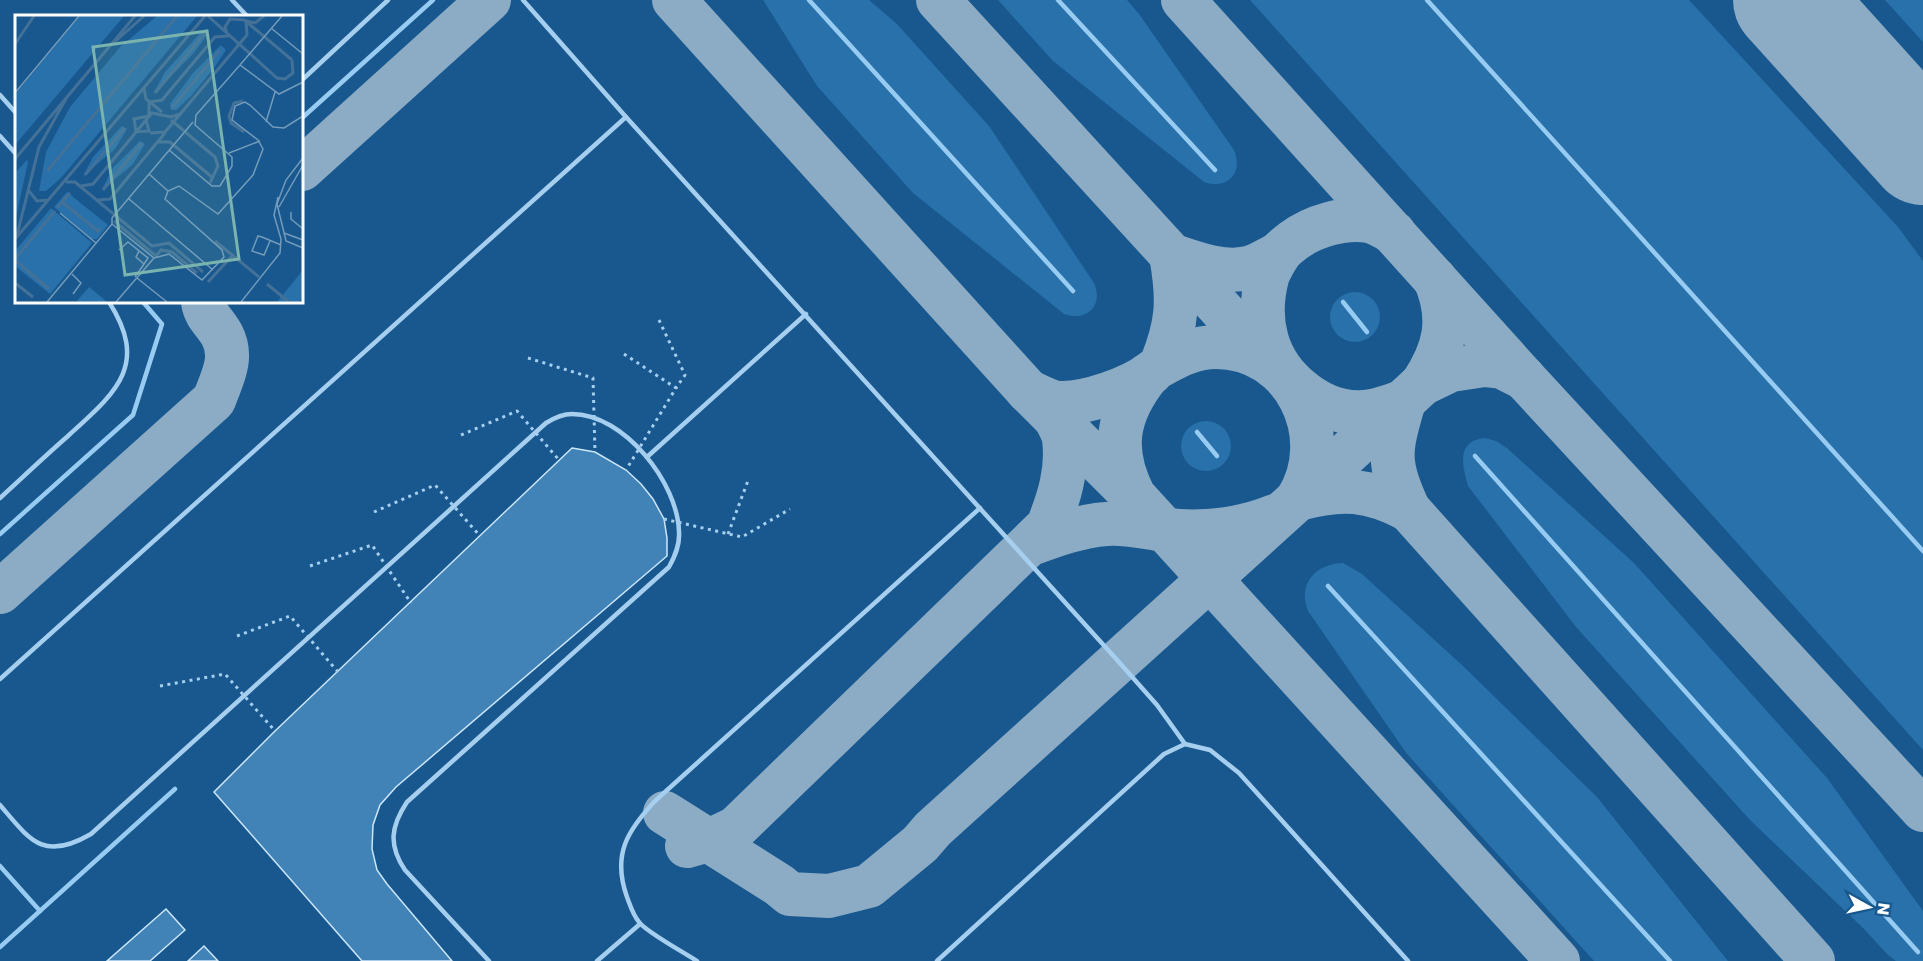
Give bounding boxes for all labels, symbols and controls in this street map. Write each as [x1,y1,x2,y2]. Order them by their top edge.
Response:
inset map [15,15,303,303]
north arrow [1839,877,1899,937]
text: N [1871,901,1896,917]

